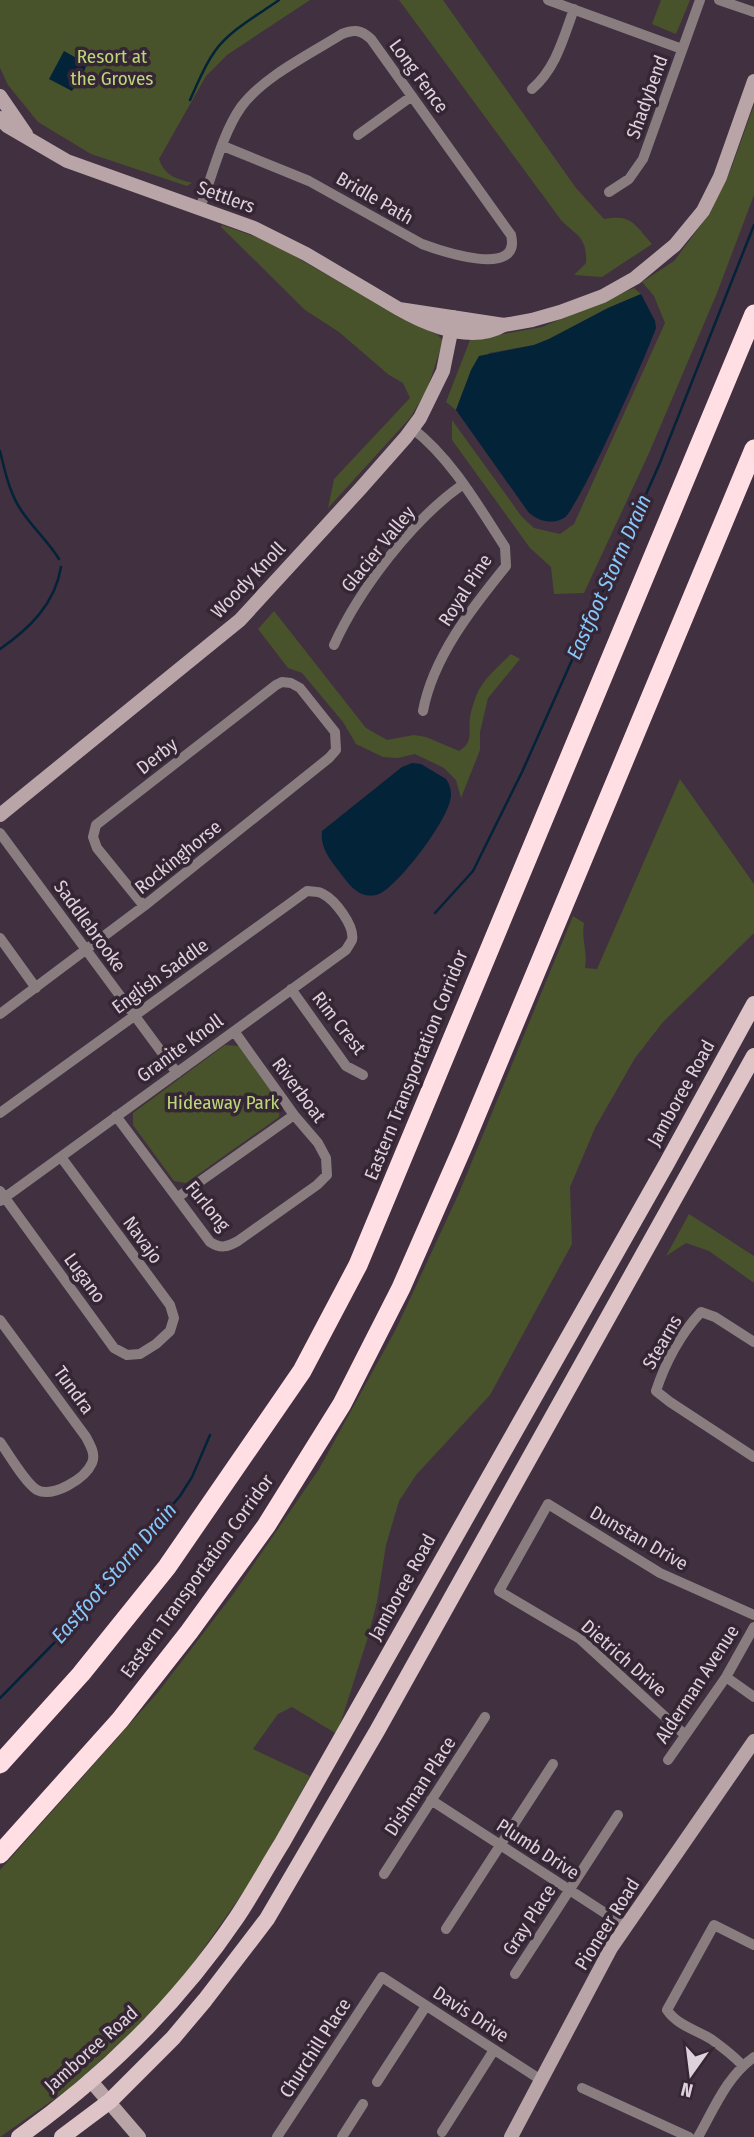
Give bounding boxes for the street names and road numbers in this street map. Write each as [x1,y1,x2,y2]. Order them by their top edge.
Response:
street label: Long Fence [385,35,453,117]
street label: Shadybend [621,52,673,142]
street label: Bridle Path [332,167,418,229]
street label: Settlers [194,176,258,218]
street label: Glacier Valley [336,501,420,597]
street label: Woody Knoll [206,537,290,623]
street label: Royal Pine [433,550,497,630]
street label: Derby [132,733,182,779]
street label: Rockinghorse [130,815,226,899]
street label: Saddlebrooke [49,876,131,976]
street label: English Saddle [107,933,213,1019]
street label: Eastern Transportation Corridor [359,946,473,1183]
street label: Rim Crest [307,987,371,1060]
street label: Granite Knoll [132,1009,228,1087]
street label: Jamboree Road [642,1036,720,1150]
street label: Riverboat [267,1053,331,1127]
street label: Furlong [181,1176,235,1236]
street label: Navajo [118,1212,168,1268]
street label: Lugano [59,1249,111,1307]
street label: Stearns [637,1311,687,1373]
street label: Tundra [49,1362,99,1418]
street label: Eastern Transportation Corridor [115,1470,279,1682]
street label: Dunstan Drive [586,1501,692,1575]
street label: Jamboree Road [363,1530,441,1644]
street label: Dietrich Drive [577,1615,671,1701]
street label: Alderman Avenue [650,1620,744,1748]
street label: Dishman Place [379,1732,461,1840]
street label: Plumb Drive [492,1814,584,1884]
street label: Pioneer Road [570,1874,644,1974]
street label: Gray Place [498,1880,560,1960]
street label: Davis Drive [429,1981,513,2047]
street label: Churchill Place [274,1994,356,2102]
street label: Jamboree Road [39,2001,143,2097]

